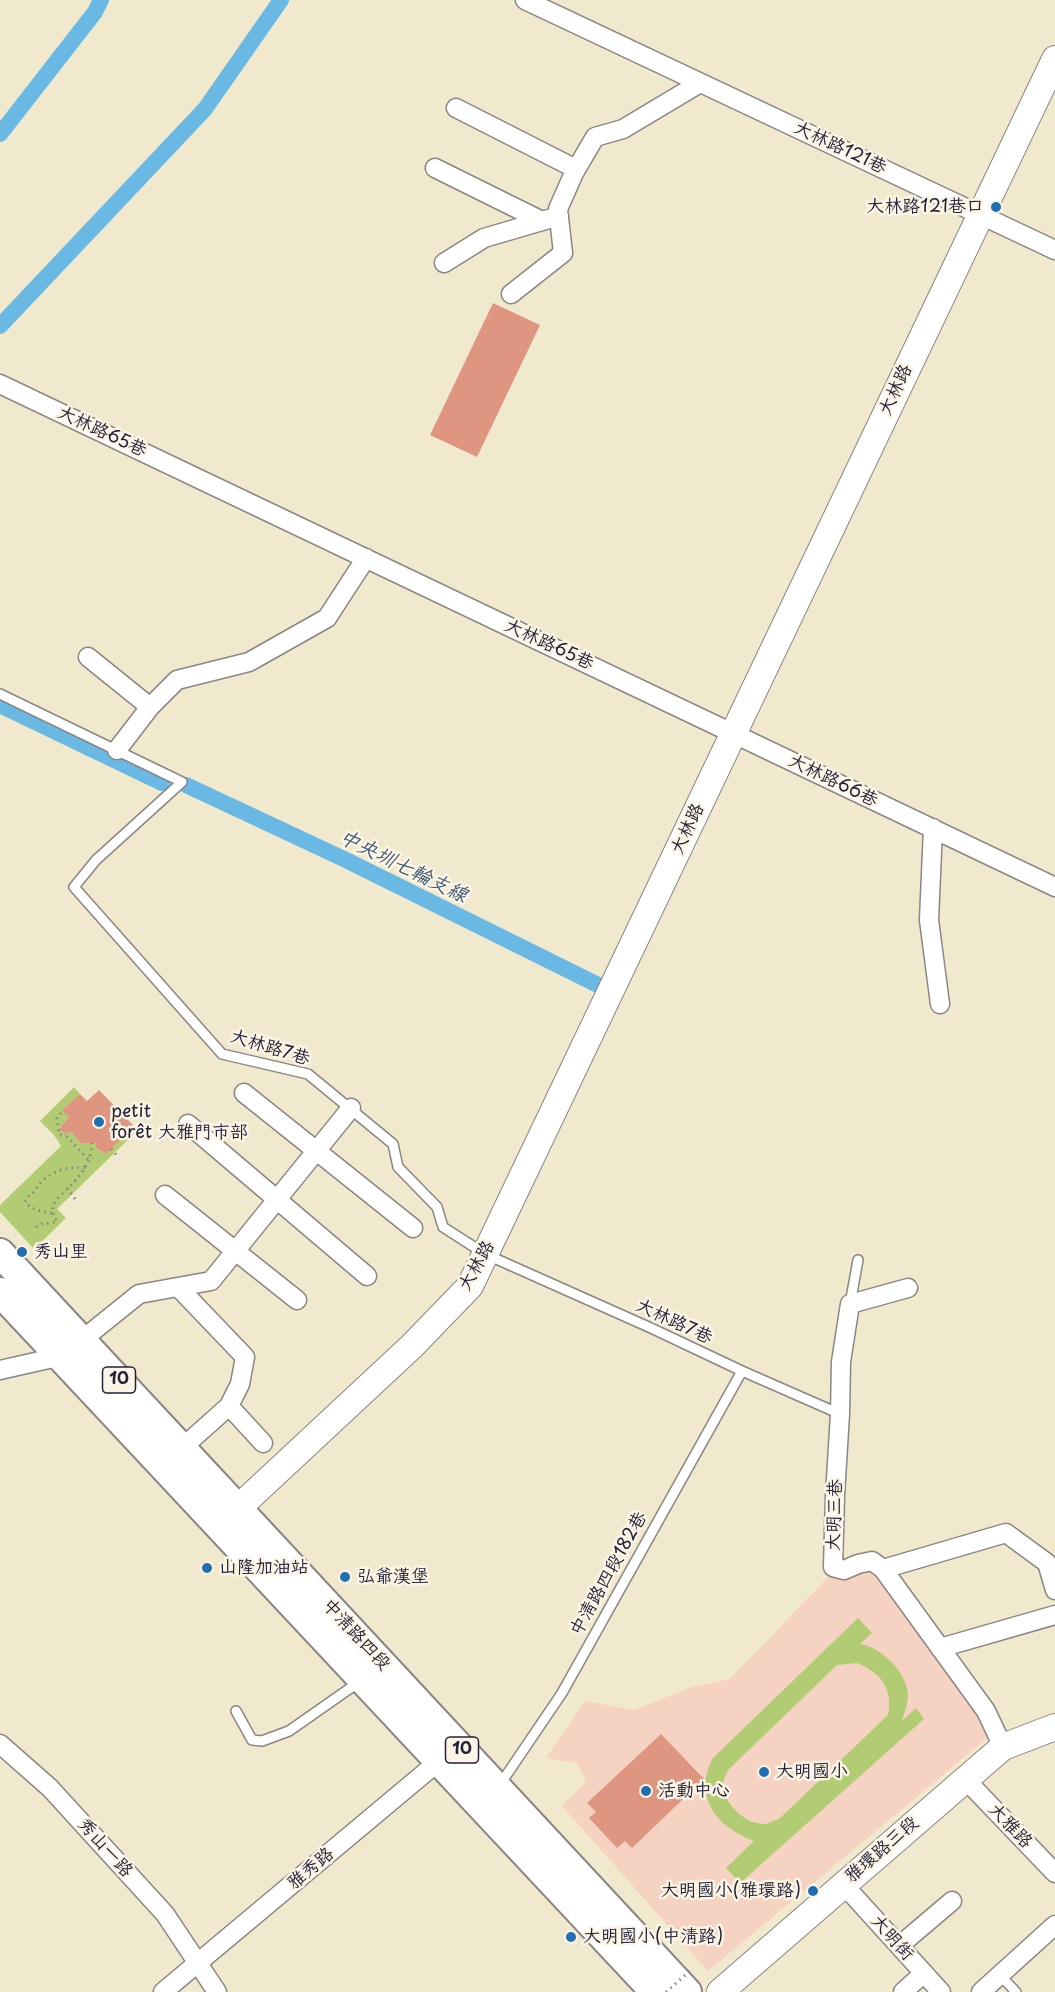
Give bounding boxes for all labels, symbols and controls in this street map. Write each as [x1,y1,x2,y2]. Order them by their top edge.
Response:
street label: 大林路121巷 [790,117,890,179]
place label: 大林路121巷口 [866,196,984,218]
marker: 大林路121巷口 [989,200,1003,214]
street label: 大林路 [875,361,917,419]
street label: 大林路65巷 [54,402,150,462]
street label: 大林路65巷 [501,615,597,675]
street label: 大林路66巷 [785,750,881,812]
street label: 大林路 [667,800,709,858]
water label: 中央圳七輪支線 [335,826,471,908]
street label: 大林路7巷 [228,1026,312,1070]
place label: petit forêt 大雅門市部 [111,1101,248,1144]
marker: petit forêt 大雅門市部 [92,1115,106,1129]
street label: 大林路 [454,1237,500,1295]
place label: 秀山里 [34,1241,88,1263]
marker: 秀山里 [15,1245,29,1259]
street label: 大林路7巷 [632,1295,716,1349]
road number: 10 [102,1367,136,1393]
street label: 大明三巷 [823,1479,847,1551]
street label: 中清路四段182巷 [566,1508,652,1640]
place label: 山隆加油站 [219,1557,309,1579]
marker: 山隆加油站 [200,1561,214,1575]
place label: 弘爺漢堡 [357,1566,429,1588]
marker: 弘爺漢堡 [338,1570,352,1584]
street label: 中清路四段 [317,1595,395,1675]
road number: 10 [446,1737,478,1763]
place label: 大明國小 [776,1761,848,1783]
marker: 大明國小 [757,1765,771,1779]
place label: 活動中心 [658,1780,730,1802]
marker: 活動中心 [639,1784,653,1798]
street label: 大雅路 [983,1799,1037,1853]
street label: 雅環路三段 [841,1812,923,1888]
street label: 秀山一路 [73,1814,137,1882]
street label: 雅秀路 [283,1843,339,1895]
place label: 大明國小(雅環路) [661,1880,801,1902]
marker: 大明國小(雅環路) [806,1884,820,1898]
street label: 大明街 [866,1911,918,1965]
place label: 大明國小(中清路) [583,1926,723,1948]
marker: 大明國小(中清路) [564,1930,578,1944]

